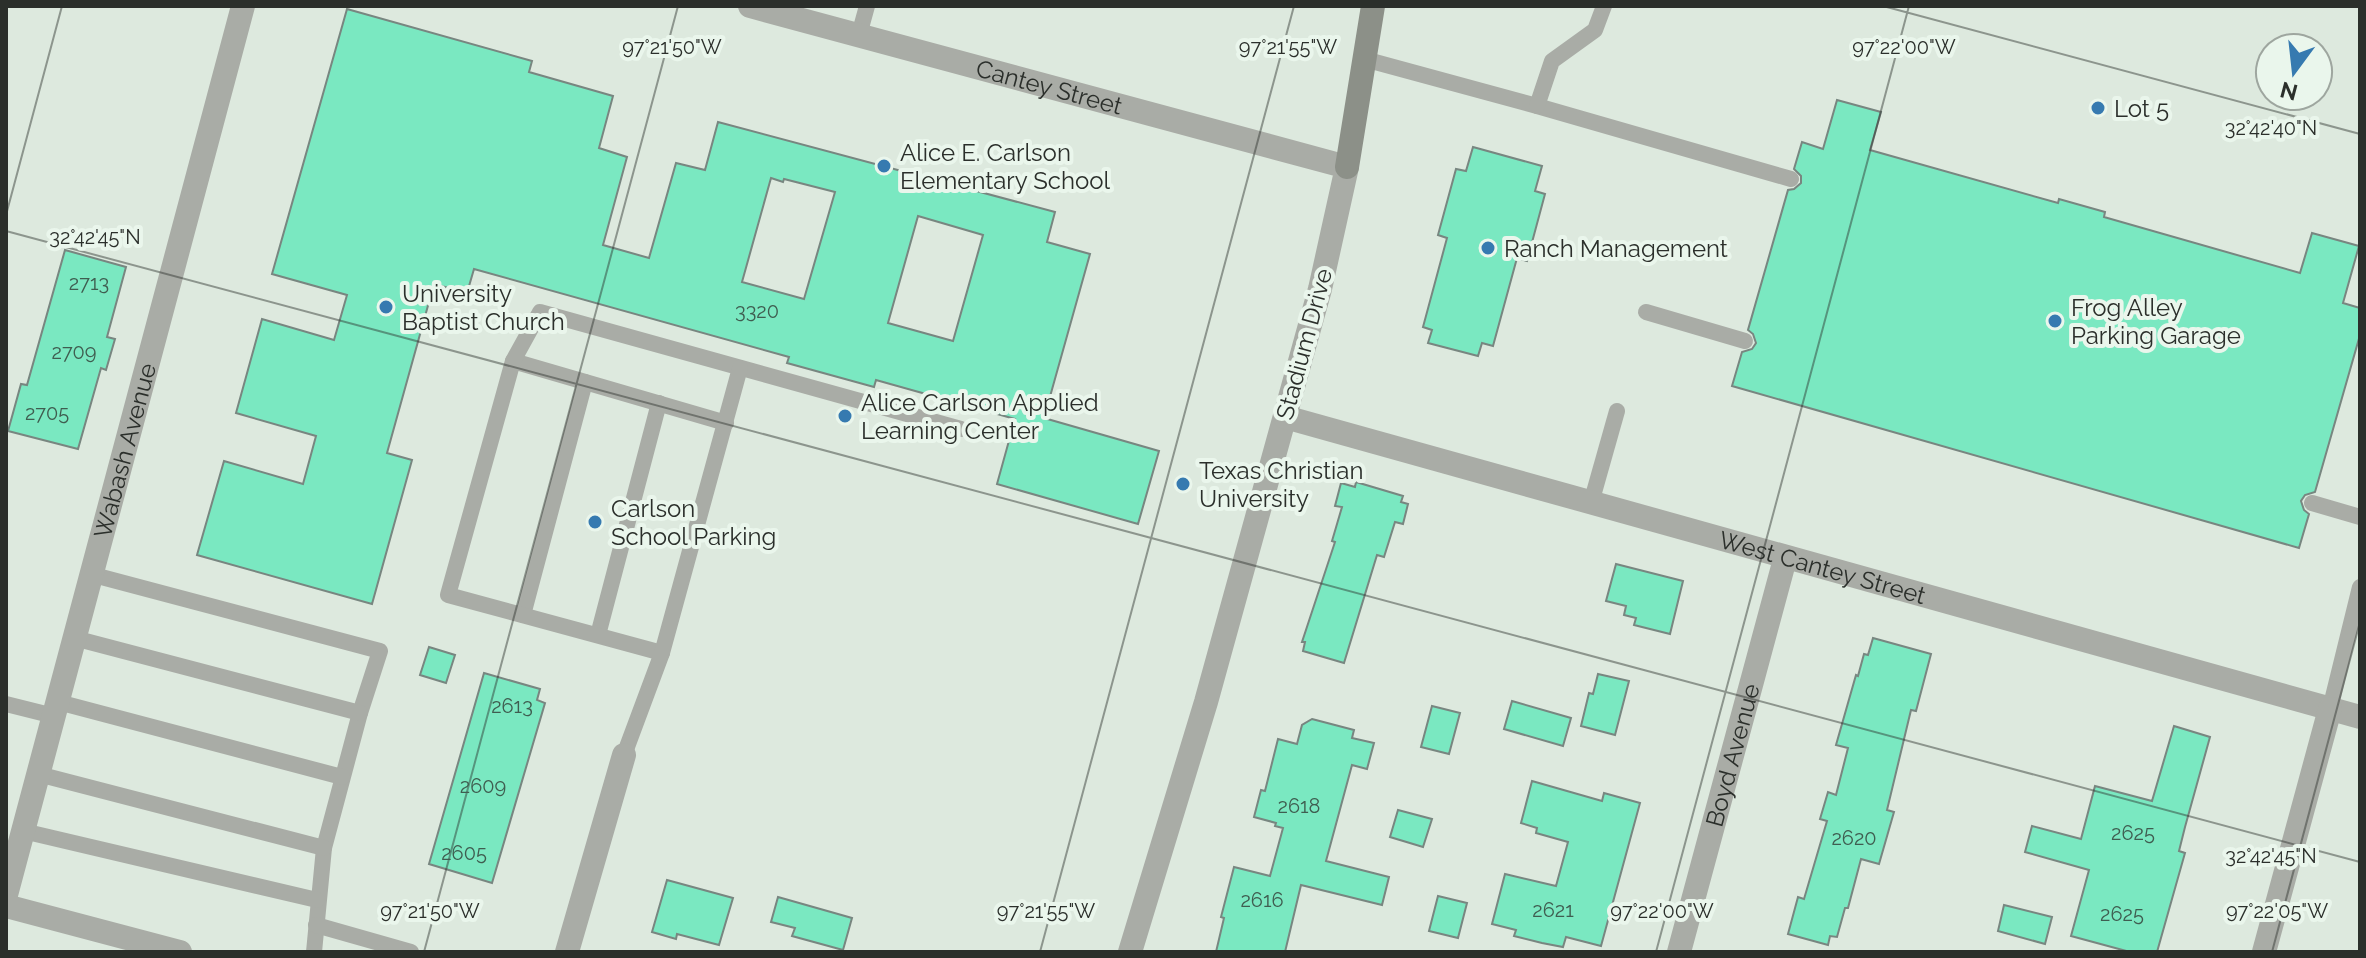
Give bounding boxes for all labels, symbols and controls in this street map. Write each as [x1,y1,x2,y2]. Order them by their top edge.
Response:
north arrow [2254,32,2334,112]
text: 97°21'50"W [622,35,722,59]
text: 97°21'55"W [1239,35,1337,59]
text: 97°22'00"W [1852,35,1956,59]
street label: Cantey Street [973,53,1126,120]
text: N [2277,77,2300,106]
place label: Lot 5 [2114,94,2169,123]
marker: Lot 5 [2089,99,2107,117]
text: 32°42'40"N [2225,116,2317,140]
place label: Alice E. Carlson Elementary School [900,138,1111,195]
marker: Alice E. Carlson Elementary School [875,157,893,175]
text: 32°42'45"N [49,225,141,249]
place label: Ranch Management [1504,234,1728,263]
marker: Ranch Management [1479,239,1497,257]
street label: Stadium Drive [1270,265,1338,423]
house number: 2713 [69,271,109,295]
place label: University Baptist Church [402,279,565,336]
place label: Frog Alley Parking Garage [2071,293,2241,350]
marker: University Baptist Church [377,298,395,316]
house number: 3320 [735,299,779,323]
marker: Frog Alley Parking Garage [2046,312,2064,330]
house number: 2709 [52,340,97,364]
street label: Wabash Avenue [87,360,162,541]
place label: Alice Carlson Applied Learning Center [861,388,1099,445]
house number: 2705 [25,401,69,425]
marker: Alice Carlson Applied Learning Center [836,407,854,425]
place label: Texas Christian University [1199,456,1363,513]
marker: Texas Christian University [1174,475,1192,493]
place label: Carlson School Parking [611,494,776,551]
marker: Carlson School Parking [586,513,604,531]
street label: West Cantey Street [1716,524,1929,610]
street label: Boyd Avenue [1699,680,1765,830]
house number: 2613 [491,694,533,718]
house number: 2609 [460,774,506,798]
house number: 2618 [1278,794,1320,818]
house number: 2625 [2111,821,2155,845]
house number: 2620 [1831,826,1877,850]
house number: 2605 [441,841,487,865]
text: 32°42'45"N [2225,844,2317,868]
house number: 2616 [1240,888,1284,912]
house number: 2621 [1532,898,1574,922]
text: 97°21'50"W [380,899,480,923]
text: 97°21'55"W [997,899,1095,923]
text: 97°22'00"W [1610,899,1714,923]
text: 97°22'05"W [2226,899,2328,923]
house number: 2625 [2100,902,2144,926]

